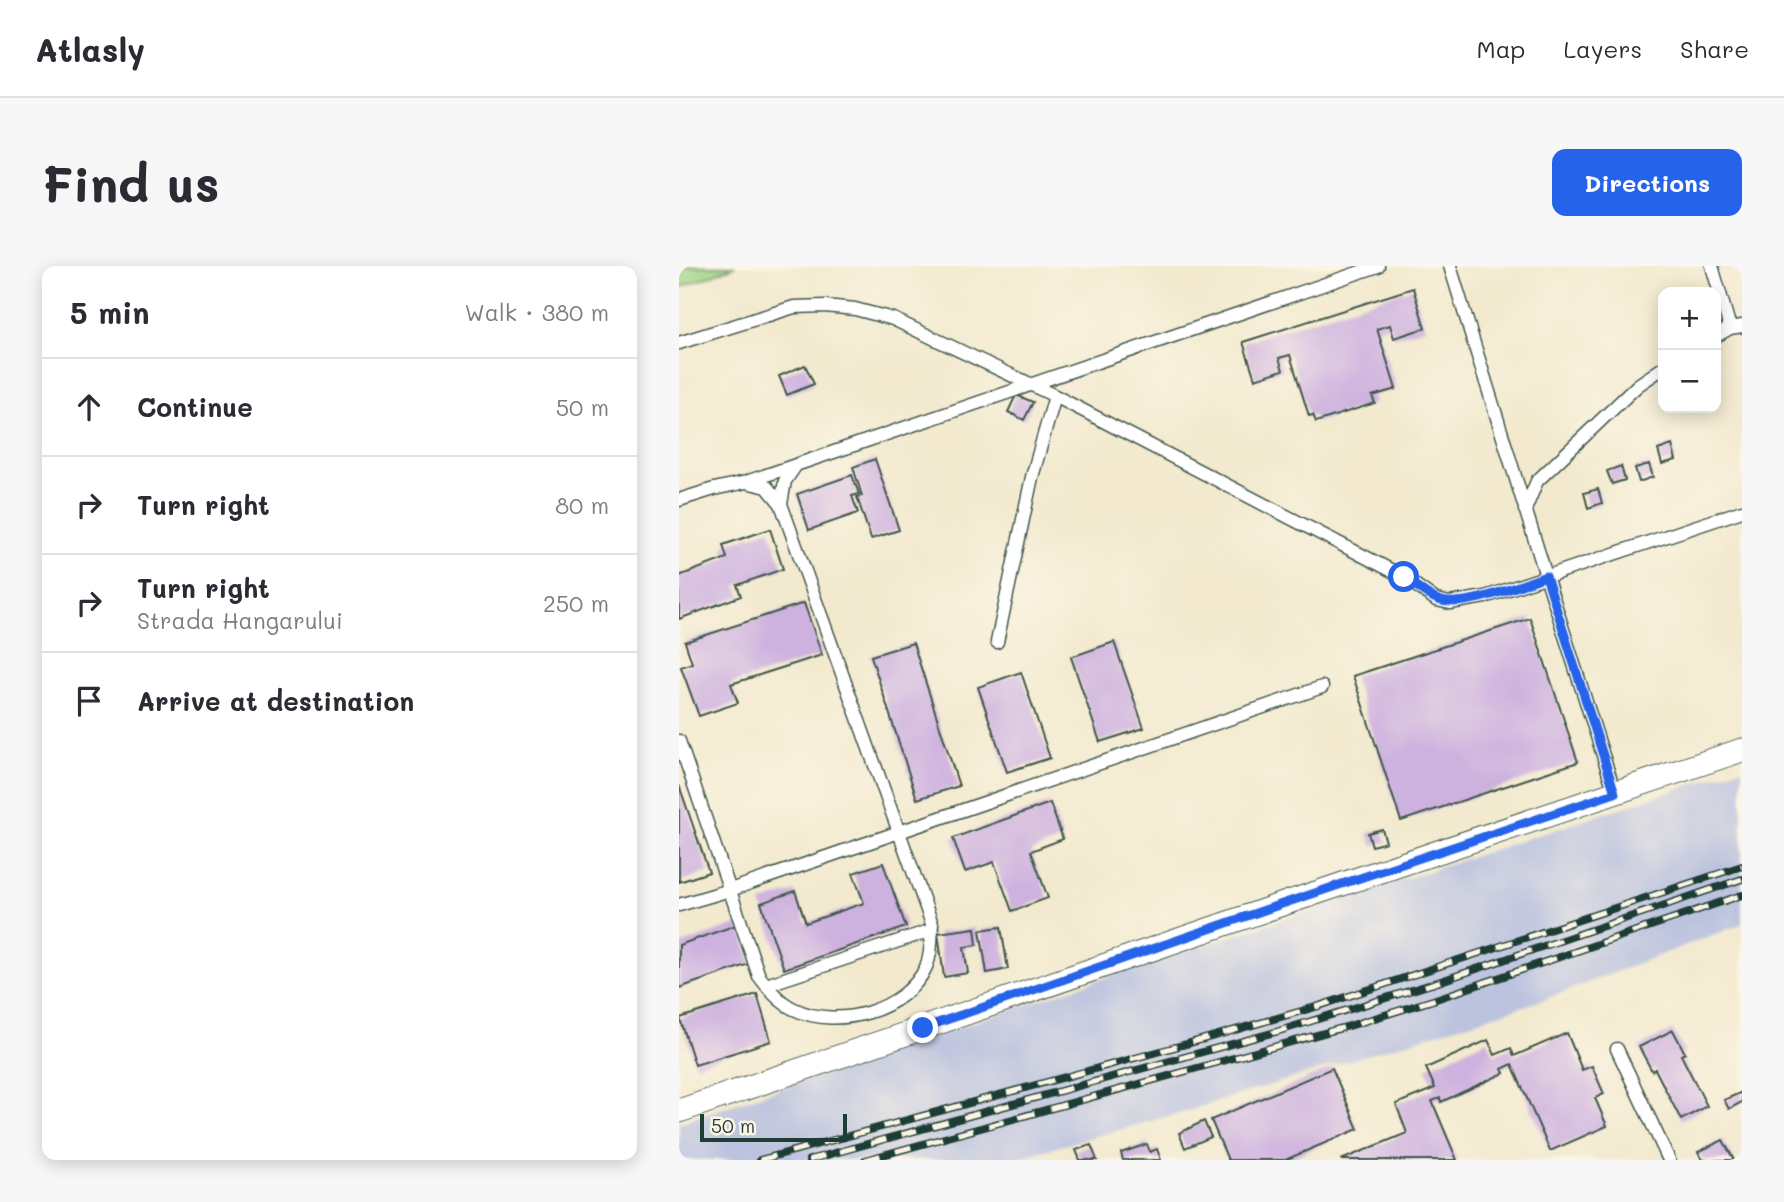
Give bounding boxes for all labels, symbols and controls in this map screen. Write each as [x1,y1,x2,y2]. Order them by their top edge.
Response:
text: Atlasly [35,27,145,70]
text: Map [1477,33,1525,64]
text: Layers [1563,33,1642,64]
text: Share [1680,33,1749,64]
button: Directions [1552,149,1742,216]
text: Find us [42,151,220,214]
map controls [1658,287,1721,413]
button: + [1658,287,1721,350]
text: 5 min [70,292,150,332]
text: Walk · 380 m [464,297,609,327]
button: − [1658,350,1721,413]
icon: ahead [70,388,108,426]
text: Continue [137,390,253,424]
text: 50 m [556,392,609,422]
icon: right [70,486,108,524]
text: Turn right [137,488,270,522]
text: 80 m [555,490,609,520]
route start [1388,561,1419,592]
text: Turn right [137,571,270,605]
icon: right [70,584,108,622]
text: 250 m [543,588,609,618]
text: Strada Hangarului [137,605,343,635]
icon: arrive [70,682,108,720]
text: Arrive at destination [137,684,414,718]
route end [907,1012,938,1043]
scale bar [700,1111,847,1143]
text: 50 m [711,1113,755,1138]

